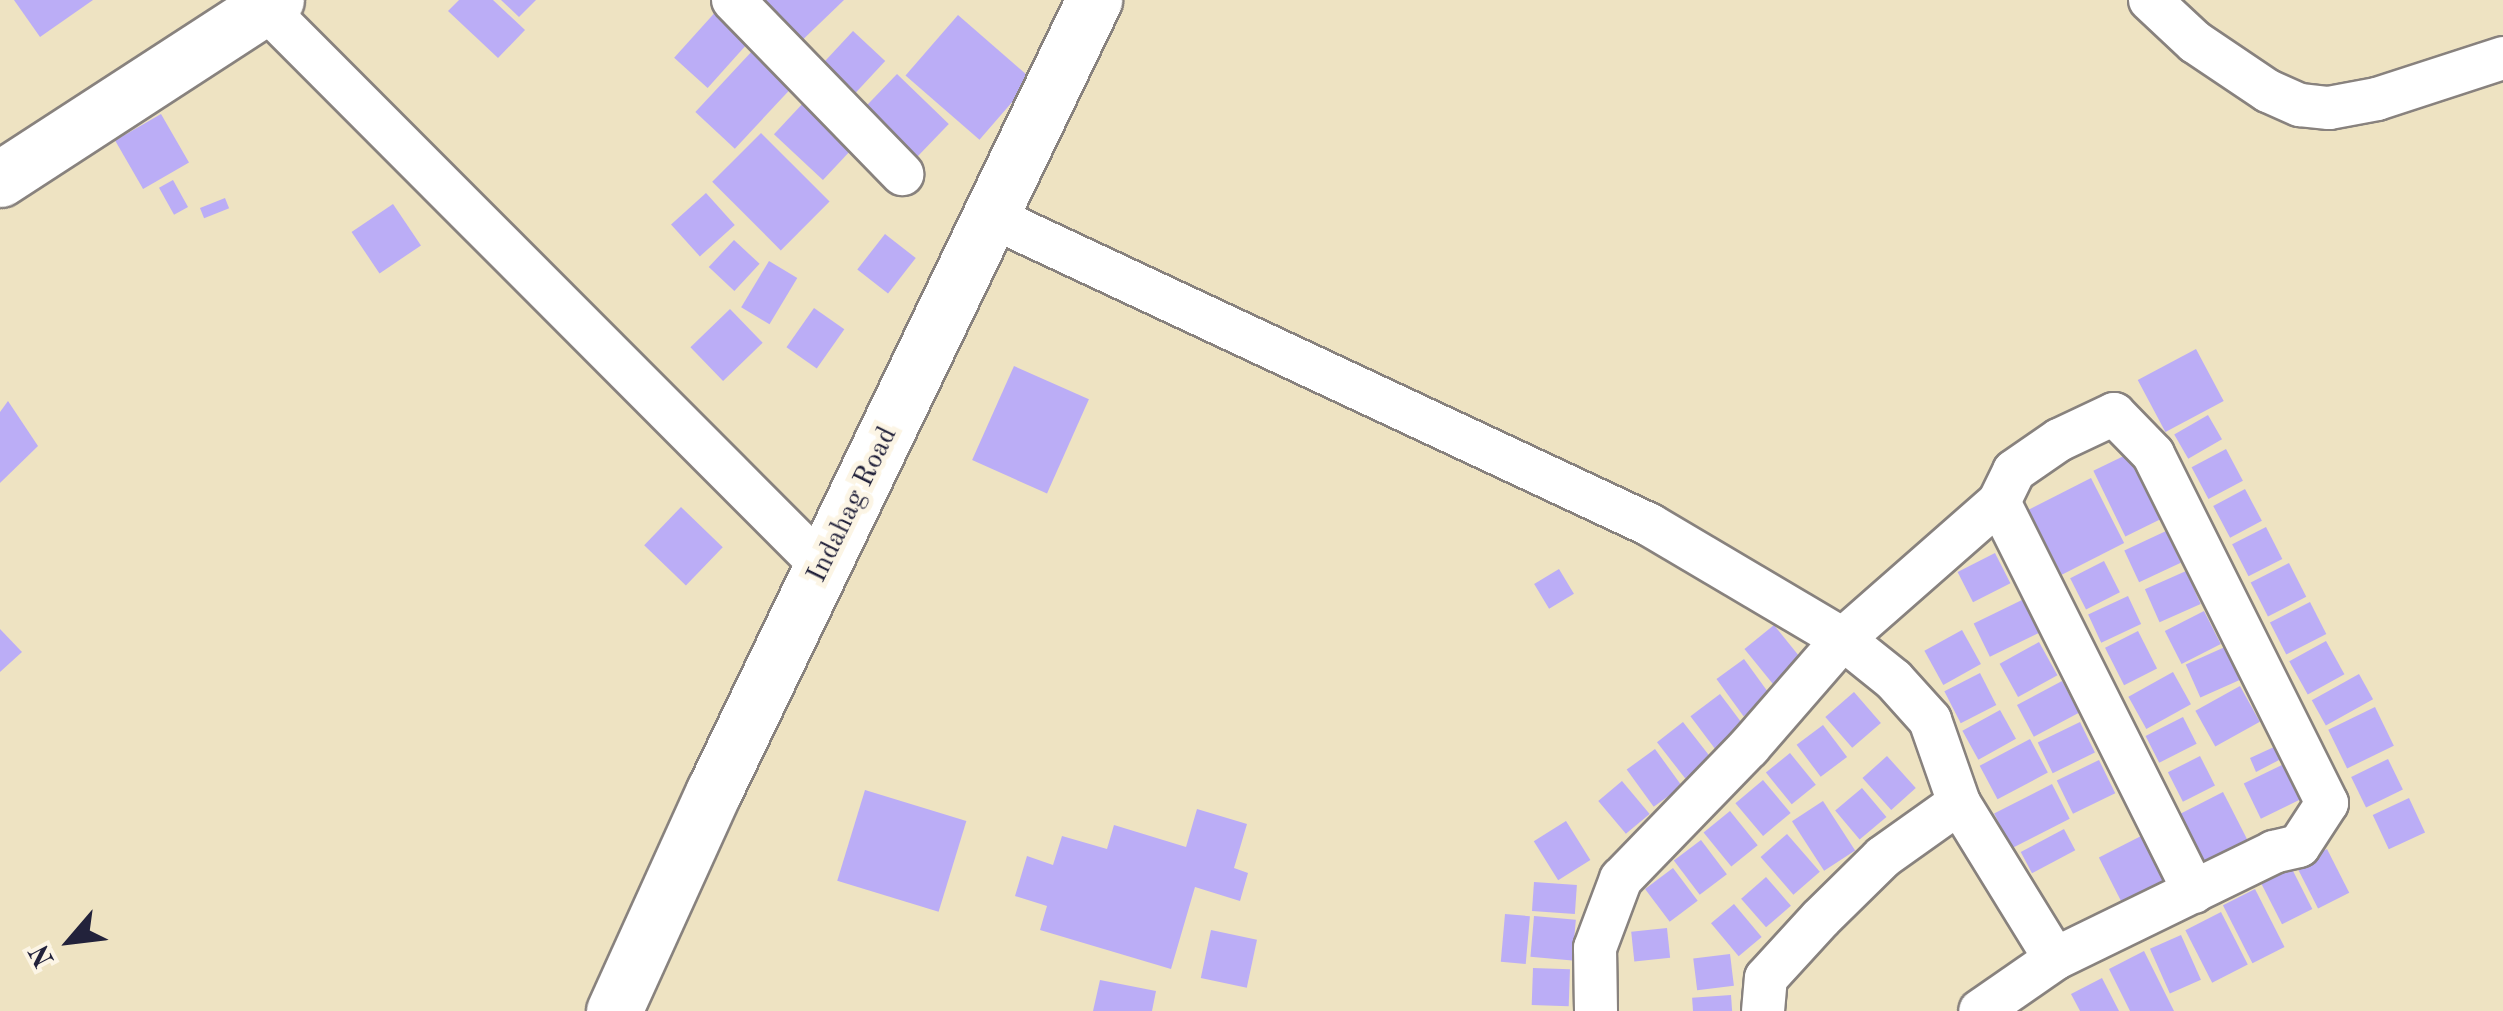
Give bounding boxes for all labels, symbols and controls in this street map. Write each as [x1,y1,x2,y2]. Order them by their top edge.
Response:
street label: Indahag Road [801,422,905,588]
north arrow [20,891,120,991]
text: N [26,939,61,971]

